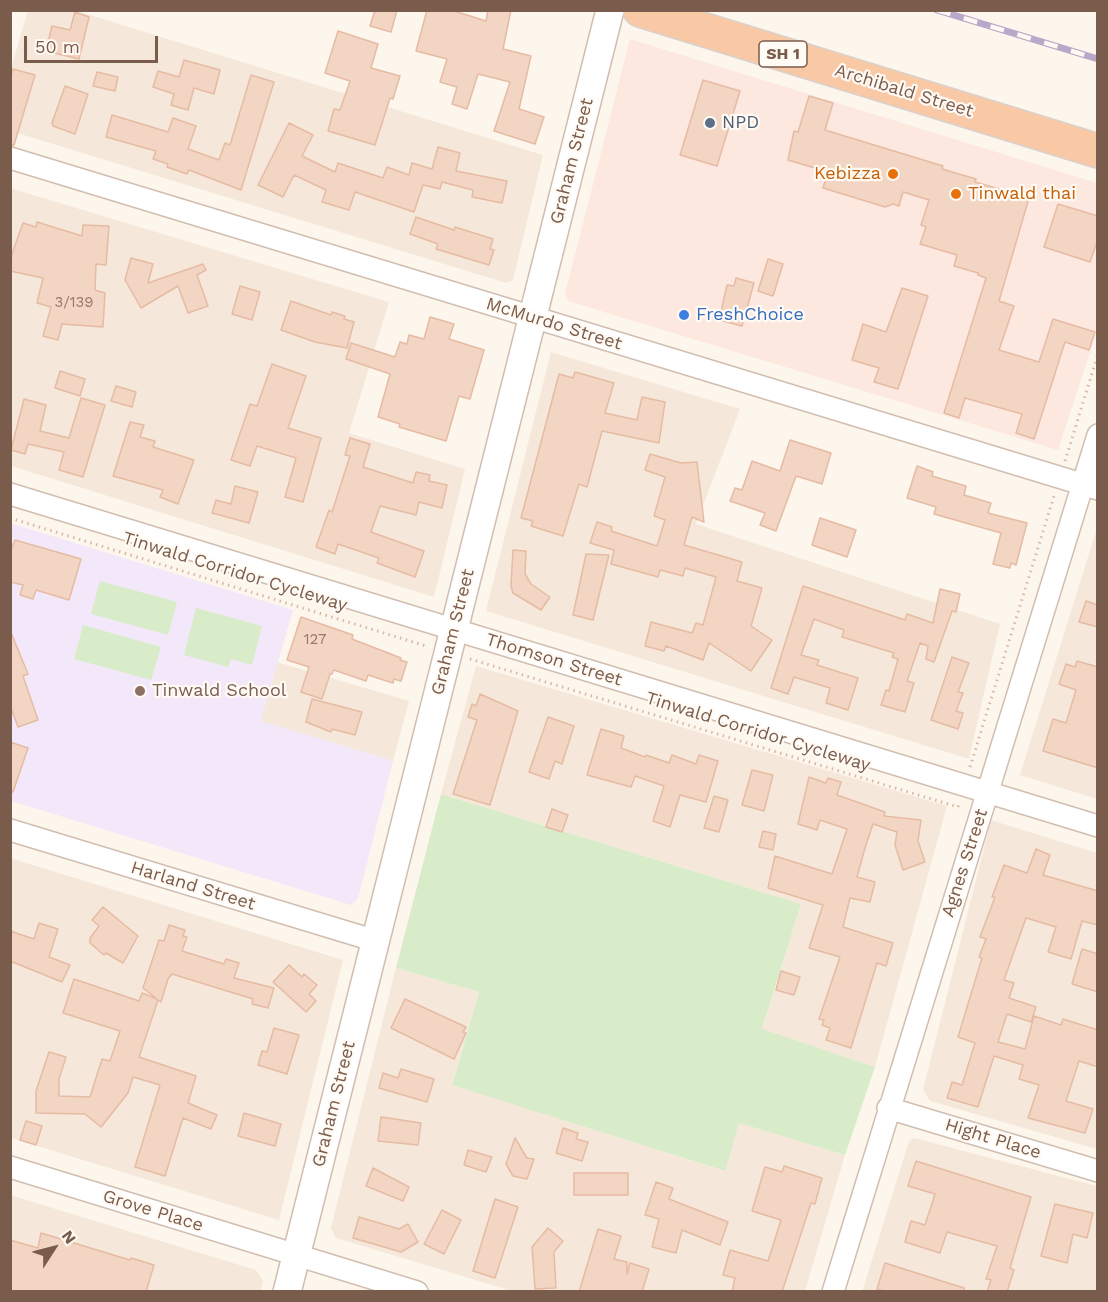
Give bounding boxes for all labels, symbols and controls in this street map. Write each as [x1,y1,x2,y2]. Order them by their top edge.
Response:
scale bar [27,24,160,62]
text: 50 m [35,36,80,57]
road number: SH 1 [759,41,807,67]
street label: Archibald Street [832,60,976,122]
street label: Graham Street [546,96,598,226]
place label: NPD [722,112,759,134]
marker: NPD [703,116,717,130]
place label: Kebizza [814,163,881,185]
marker: Kebizza [886,167,900,181]
place label: Tinwald thai [968,183,1076,205]
marker: Tinwald thai [949,187,963,201]
street label: McMurdo Street [483,293,625,355]
house number: 3/139 [54,294,94,312]
place label: FreshChoice [696,304,804,326]
marker: FreshChoice [677,308,691,322]
street label: Tinwald Corridor Cycleway [120,528,350,616]
street label: Graham Street [427,567,479,697]
street label: Thomson Street [483,629,625,691]
house number: 127 [304,631,326,649]
place label: Tinwald School [152,680,286,702]
marker: Tinwald School [133,684,147,698]
street label: Tinwald Corridor Cycleway [643,688,873,776]
street label: Agnes Street [937,806,993,920]
street label: Harland Street [128,857,258,915]
street label: Graham Street [308,1039,360,1169]
street label: Hight Place [942,1114,1044,1164]
street label: Grove Place [100,1185,206,1237]
north arrow [24,1218,84,1278]
text: N [58,1227,80,1248]

